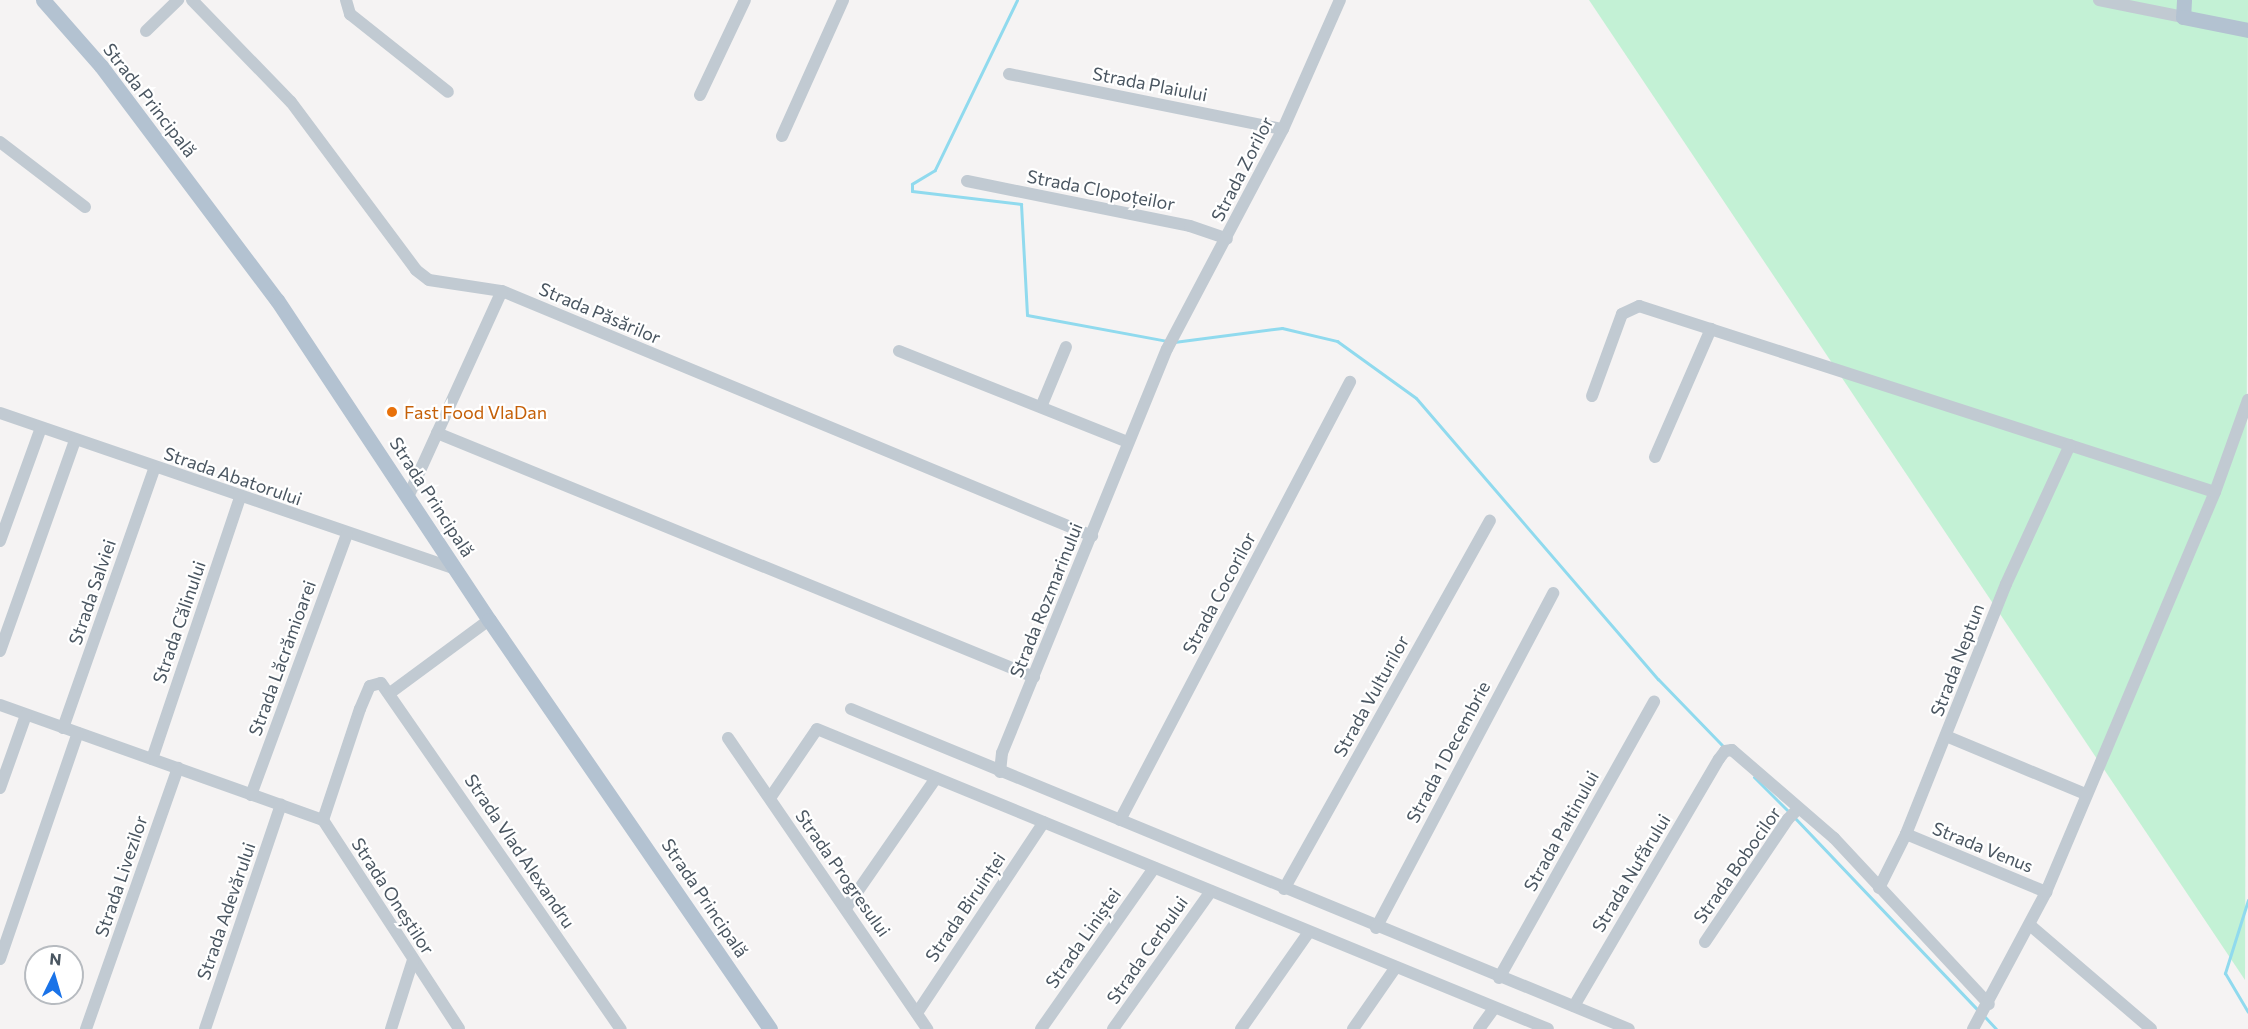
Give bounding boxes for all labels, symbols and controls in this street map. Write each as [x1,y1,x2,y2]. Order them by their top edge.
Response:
street label: Strada Principală [99,39,201,161]
street label: Strada Plaiului [1091,62,1209,106]
street label: Strada Zorilor [1206,113,1278,225]
street label: Strada Clopoțeilor [1025,165,1177,215]
street label: Strada Păsărilor [536,278,664,348]
place label: Fast Food VlaDan [404,401,547,423]
marker: Fast Food VlaDan [385,405,399,419]
street label: Strada Principală [385,433,479,561]
street label: Strada Abatorului [161,442,305,510]
street label: Strada Rozmarinului [1005,519,1087,681]
street label: Strada Cocorilor [1178,529,1260,657]
street label: Strada Salviei [64,536,120,648]
street label: Strada Călinului [148,558,210,686]
street label: Strada Lăcrămioarei [244,577,320,739]
street label: Strada Neptun [1926,601,1988,719]
street label: Strada Vulturilor [1329,632,1413,760]
street label: Strada 1 Decembrie [1402,677,1494,827]
street label: Strada Paltinului [1519,767,1603,895]
street label: Strada Vlad Alexandru [460,770,580,932]
street label: Strada Bobocilor [1689,803,1785,927]
street label: Strada Progresului [791,805,895,941]
street label: Strada Nufărului [1587,810,1675,936]
street label: Strada Livezilor [90,813,152,939]
street label: Strada Venus [1930,817,2036,877]
street label: Strada Oneștilor [347,834,439,958]
street label: Strada Principală [657,835,753,961]
street label: Strada Adevărului [192,839,260,983]
street label: Strada Biruinței [920,848,1010,966]
street label: Strada Liniștei [1041,884,1125,992]
street label: Strada Cerbului [1102,892,1192,1008]
north arrow [24,945,84,1005]
text: N [49,949,62,969]

